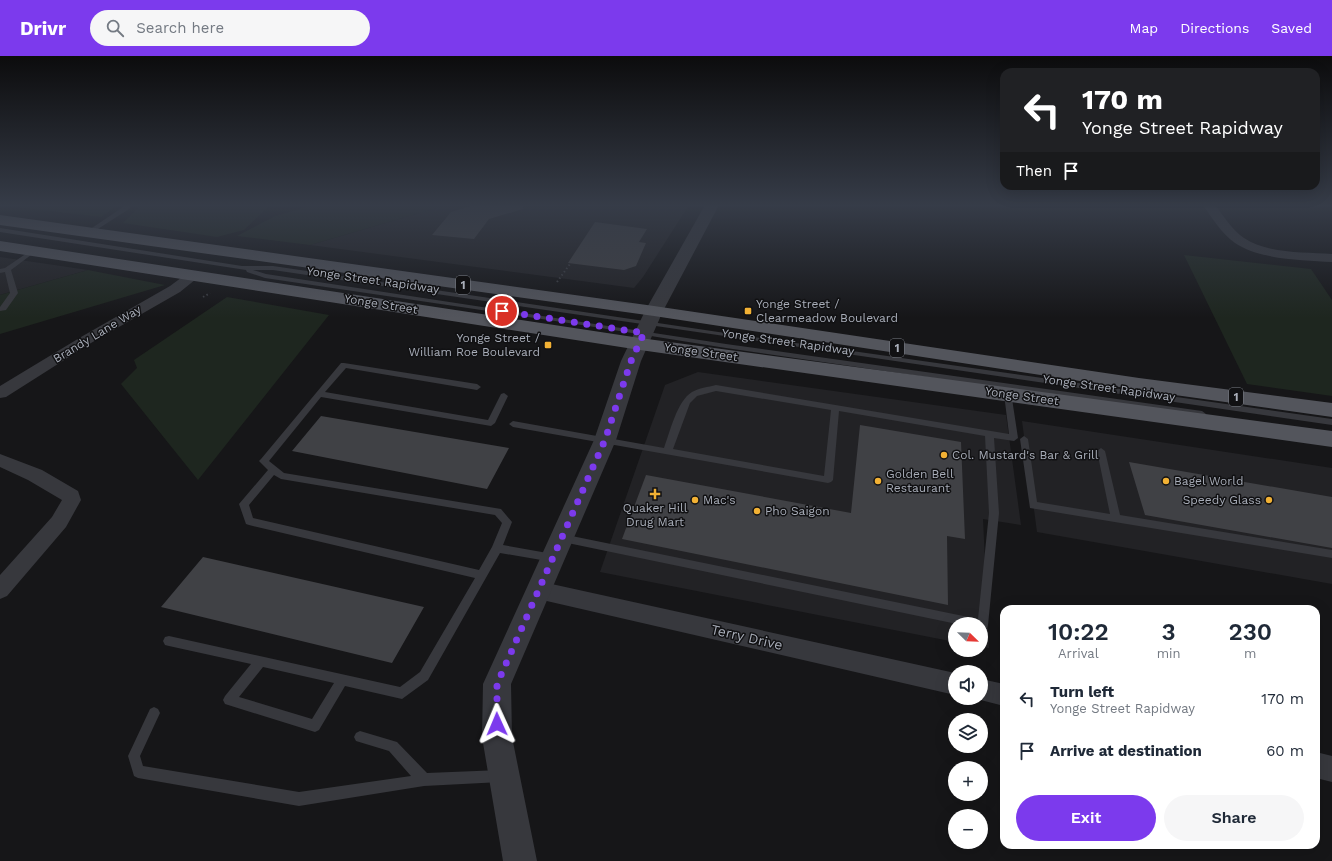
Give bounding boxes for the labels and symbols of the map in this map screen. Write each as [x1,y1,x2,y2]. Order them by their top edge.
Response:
street label: Yonge Street Rapidway [306,264,441,296]
road number: 1 [456,276,470,294]
street label: Yonge Street [343,291,419,317]
pin [485,294,519,328]
place label: Yonge Street / Clearmeadow Boulevard [756,297,898,325]
street label: Brandy Lane Way [50,302,144,366]
marker: Yonge Street / Clearmeadow Boulevard [743,306,753,316]
street label: Yonge Street Rapidway [721,326,856,358]
place label: Yonge Street / William Roe Boulevard [408,331,540,359]
road number: 1 [890,339,904,357]
marker: Yonge Street / William Roe Boulevard [543,340,553,350]
street label: Yonge Street [663,340,739,364]
street label: Yonge Street Rapidway [1042,372,1177,404]
street label: Yonge Street [984,384,1060,408]
road number: 1 [1229,388,1243,406]
place label: Col. Mustard's Bar & Grill [952,448,1099,462]
marker: Col. Mustard's Bar & Grill [939,450,949,460]
place label: Golden Bell Restaurant [886,467,954,495]
place label: Bagel World [1174,474,1243,488]
marker: Golden Bell Restaurant [873,476,883,486]
marker: Bagel World [1161,476,1171,486]
marker: Quaker Hill Drug Mart [650,489,660,499]
place label: Mac's [703,493,736,507]
place label: Speedy Glass [1183,493,1261,507]
marker: Mac's [690,495,700,505]
marker: Speedy Glass [1264,495,1274,505]
place label: Quaker Hill Drug Mart [623,501,688,529]
place label: Pho Saigon [765,504,830,518]
marker: Pho Saigon [752,506,762,516]
north arrow [948,617,988,657]
street label: Terry Drive [710,621,784,653]
position arrow [476,703,518,745]

